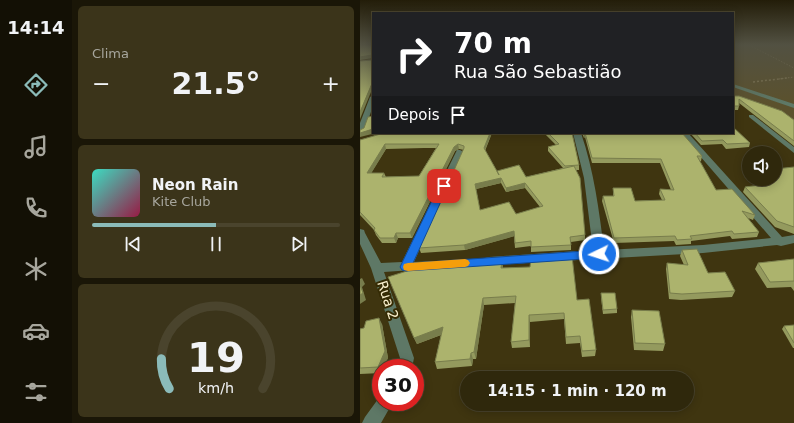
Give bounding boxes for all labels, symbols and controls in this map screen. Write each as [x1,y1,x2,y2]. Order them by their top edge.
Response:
text: 14:14 [7,17,65,38]
text: 70 m [454,27,532,60]
icon: right [388,28,440,80]
text: Clima [92,46,129,61]
text: Rua São Sebastião [454,61,621,82]
text: 21.5° [171,66,261,101]
icon: directions [22,71,50,99]
text: − [92,71,110,96]
text: + [322,71,340,96]
icon: arrive [447,104,469,126]
text: Depois [388,106,439,124]
icon: music [22,133,50,161]
map controls [742,146,782,186]
button: sound [742,146,782,186]
pin [427,169,461,203]
icon: arrive [433,175,455,197]
text: Neon Rain [152,176,238,194]
icon: phone [22,194,50,222]
text: Kite Club [152,194,211,209]
icon: previous [122,233,144,255]
icon: pause [205,233,227,255]
icon: next [288,233,310,255]
position arrow [578,233,620,275]
icon: climate [22,255,50,283]
street label: Rua 2 [374,279,402,321]
icon: car [22,317,50,345]
text: 19 [187,332,245,381]
speed limit sign: 30 [372,359,424,411]
icon: filters [22,378,50,406]
text: km/h [198,379,234,395]
text: 14:15 · 1 min · 120 m [487,382,667,400]

